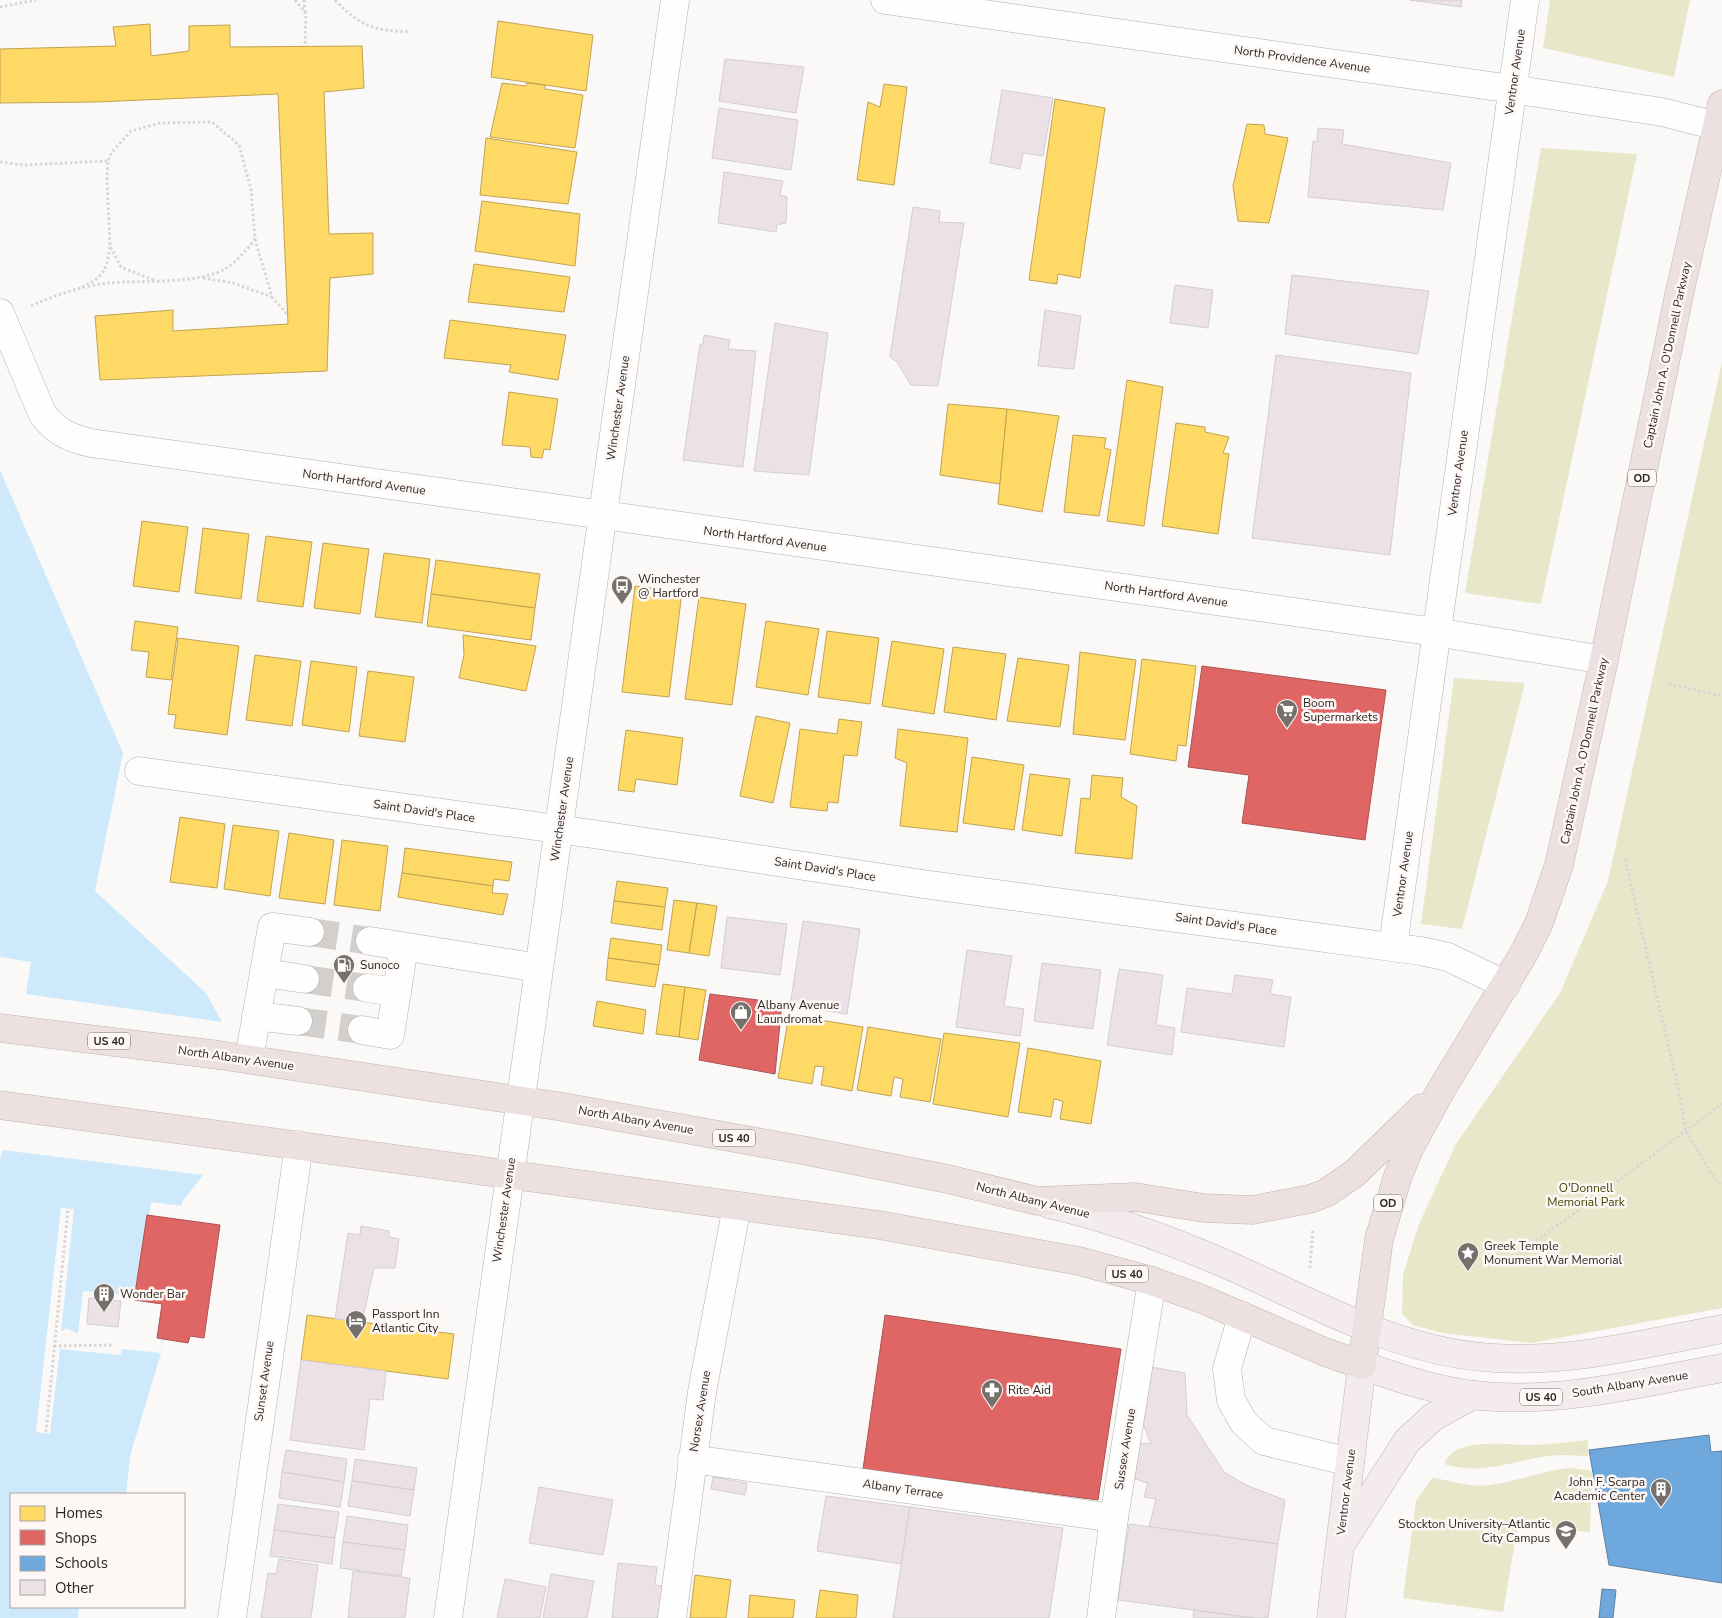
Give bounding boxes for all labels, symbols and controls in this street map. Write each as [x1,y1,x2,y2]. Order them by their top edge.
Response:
street label: Ventnor Avenue [1501,28,1529,117]
street label: North Providence Avenue [1233,42,1371,76]
street label: Captain John A. O'Donnell Parkway [1639,259,1695,450]
street label: Winchester Avenue [603,354,633,462]
street label: Ventnor Avenue [1444,429,1472,518]
street label: North Hartford Avenue [301,465,427,499]
road number: OD [1628,469,1656,486]
street label: North Hartford Avenue [702,522,828,556]
place label: Winchester @ Hartford [638,571,701,601]
bus stop icon: Winchester @ Hartford [610,574,634,605]
street label: North Hartford Avenue [1103,577,1229,611]
street label: Captain John A. O'Donnell Parkway [1556,655,1612,846]
place label: Boom Supermarkets [1303,695,1378,725]
supermarket icon: Boom Supermarkets [1275,698,1299,729]
street label: Winchester Avenue [547,755,577,863]
street label: Saint David's Place [372,796,476,826]
street label: Ventnor Avenue [1389,830,1417,919]
street label: Saint David's Place [773,853,877,885]
street label: Saint David's Place [1174,909,1278,939]
fuel station icon: Sunoco [332,953,356,984]
place label: Sunoco [360,957,400,973]
place label: Albany Avenue Laundromat [757,997,840,1027]
shop icon: Albany Avenue Laundromat [729,1000,753,1031]
road number: US 40 [88,1032,130,1050]
street label: North Albany Avenue [177,1042,295,1074]
street label: North Albany Avenue [577,1102,695,1138]
road number: US 40 [713,1130,755,1146]
street label: Winchester Avenue [489,1156,519,1264]
street label: North Albany Avenue [974,1178,1092,1222]
park label: O'Donnell Memorial Park [1547,1180,1626,1210]
road number: OD [1374,1194,1402,1212]
place label: Greek Temple Monument War Memorial [1484,1238,1623,1268]
place icon: Greek Temple Monument War Memorial [1456,1241,1480,1272]
road number: US 40 [1106,1266,1148,1282]
building icon: Wonder Bar [92,1282,116,1313]
place label: Wonder Bar [120,1286,186,1302]
place label: Passport Inn Atlantic City [372,1306,439,1336]
hotel icon: Passport Inn Atlantic City [344,1309,368,1340]
street label: Sunset Avenue [250,1340,278,1422]
street label: South Albany Avenue [1571,1367,1689,1401]
street label: Norsex Avenue [686,1369,714,1453]
pharmacy icon: Rite Aid [980,1378,1004,1409]
place label: Rite Aid [1008,1382,1051,1398]
road number: US 40 [1520,1388,1562,1405]
street label: Sussex Avenue [1111,1407,1139,1491]
street label: Ventnor Avenue [1333,1448,1359,1537]
place label: John F. Scarpa Academic Center [1554,1474,1646,1504]
street label: Albany Terrace [862,1475,944,1503]
building icon: John F. Scarpa Academic Center [1649,1477,1673,1508]
legend [10,1493,185,1608]
text: Homes [55,1503,103,1523]
place label: Stockton University–Atlantic City Campus [1398,1516,1550,1546]
school or university icon: Stockton University–Atlantic City Campus [1554,1519,1578,1550]
text: Shops [55,1528,97,1548]
text: Schools [55,1553,108,1573]
text: Other [55,1578,94,1598]

